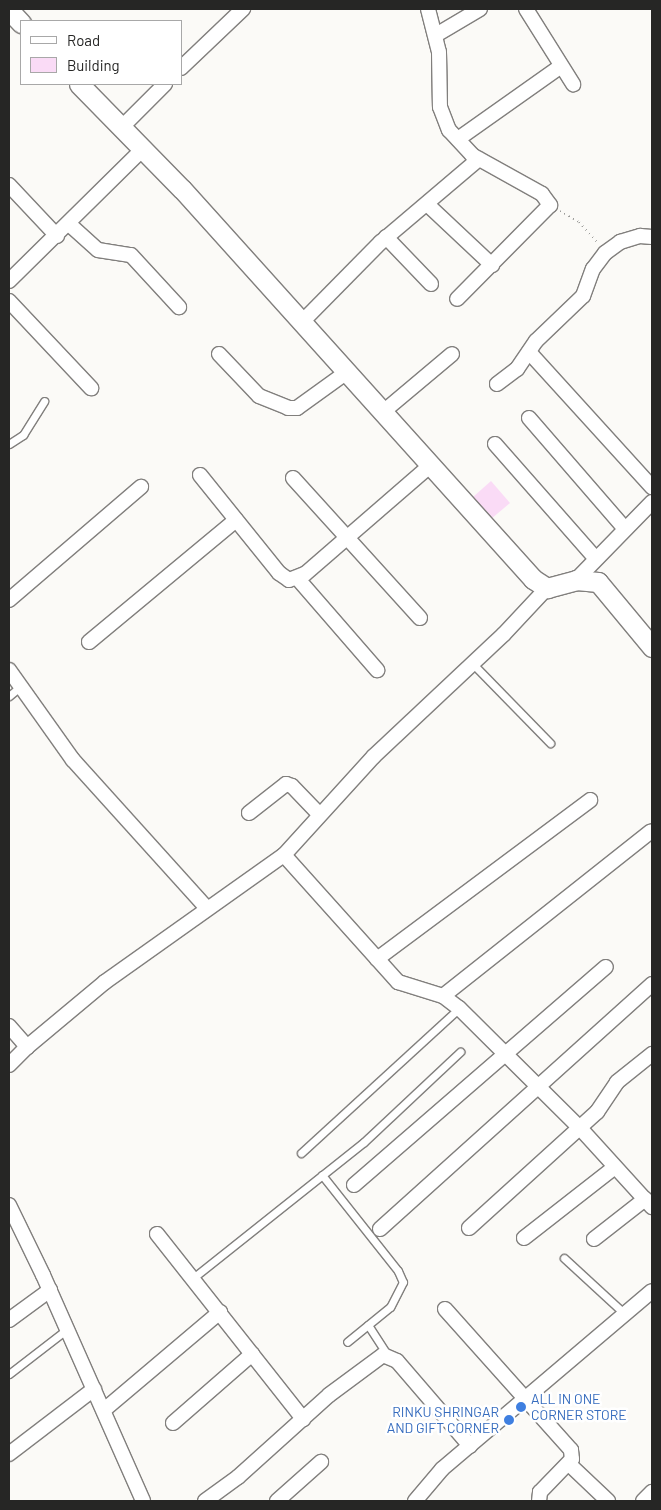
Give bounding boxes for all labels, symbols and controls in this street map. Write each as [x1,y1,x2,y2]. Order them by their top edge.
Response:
legend [20,20,182,85]
text: Road [67,31,100,49]
text: Building [67,56,120,74]
place label: ALL IN ONE CORNER STORE [531,1391,627,1424]
marker: ALL IN ONE CORNER STORE [515,1401,527,1413]
place label: RINKU SHRINGAR AND GIFT CORNER [387,1404,499,1436]
marker: RINKU SHRINGAR AND GIFT CORNER [503,1414,515,1426]

